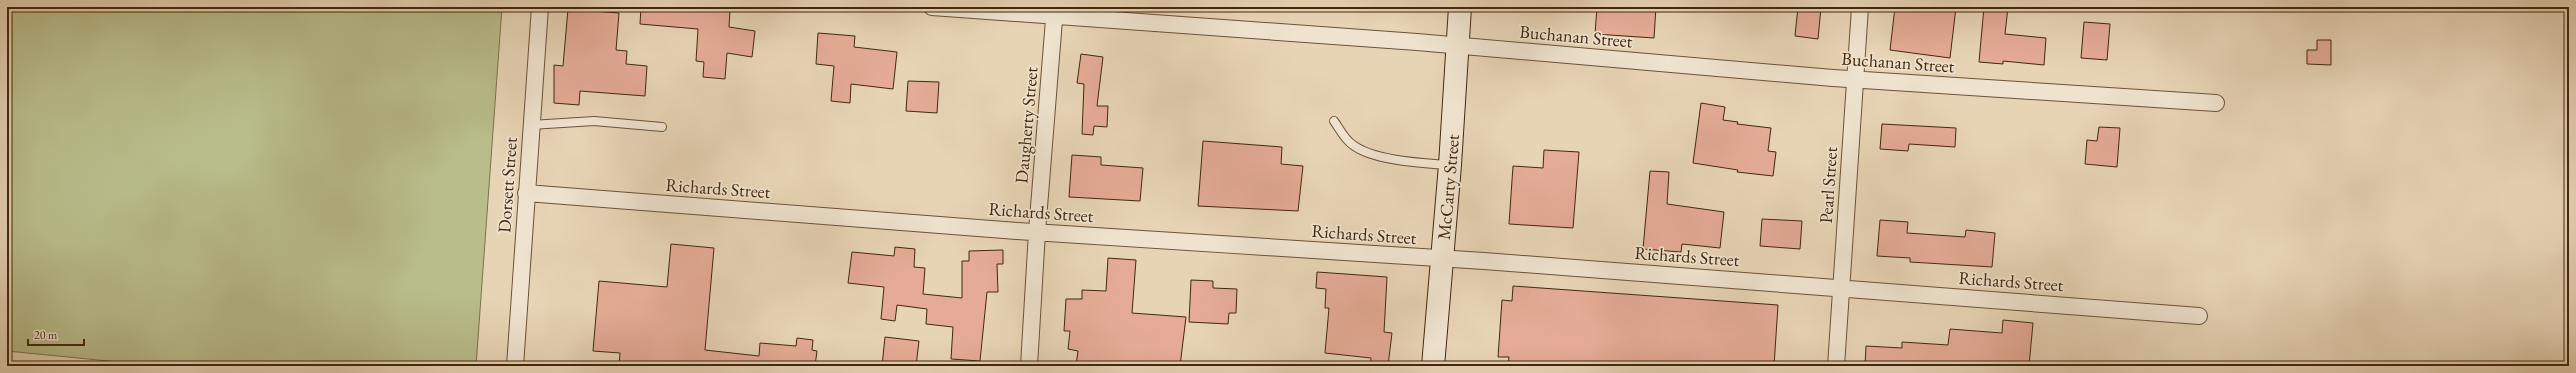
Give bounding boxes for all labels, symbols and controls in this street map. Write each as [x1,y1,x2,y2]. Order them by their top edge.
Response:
street label: Buchanan Street [1519,20,1634,52]
street label: Buchanan Street [1841,47,1956,77]
street label: Daugherty Street [1009,65,1043,184]
street label: McCarty Street [1432,133,1464,241]
street label: Dorsett Street [492,136,522,234]
street label: Pearl Street [1814,146,1842,224]
street label: Richards Street [665,173,772,203]
street label: Richards Street [988,197,1095,227]
street label: Richards Street [1311,219,1418,249]
street label: Richards Street [1634,241,1741,271]
street label: Richards Street [1958,266,2065,296]
scale bar [28,321,84,347]
text: 20 m [34,327,58,343]

